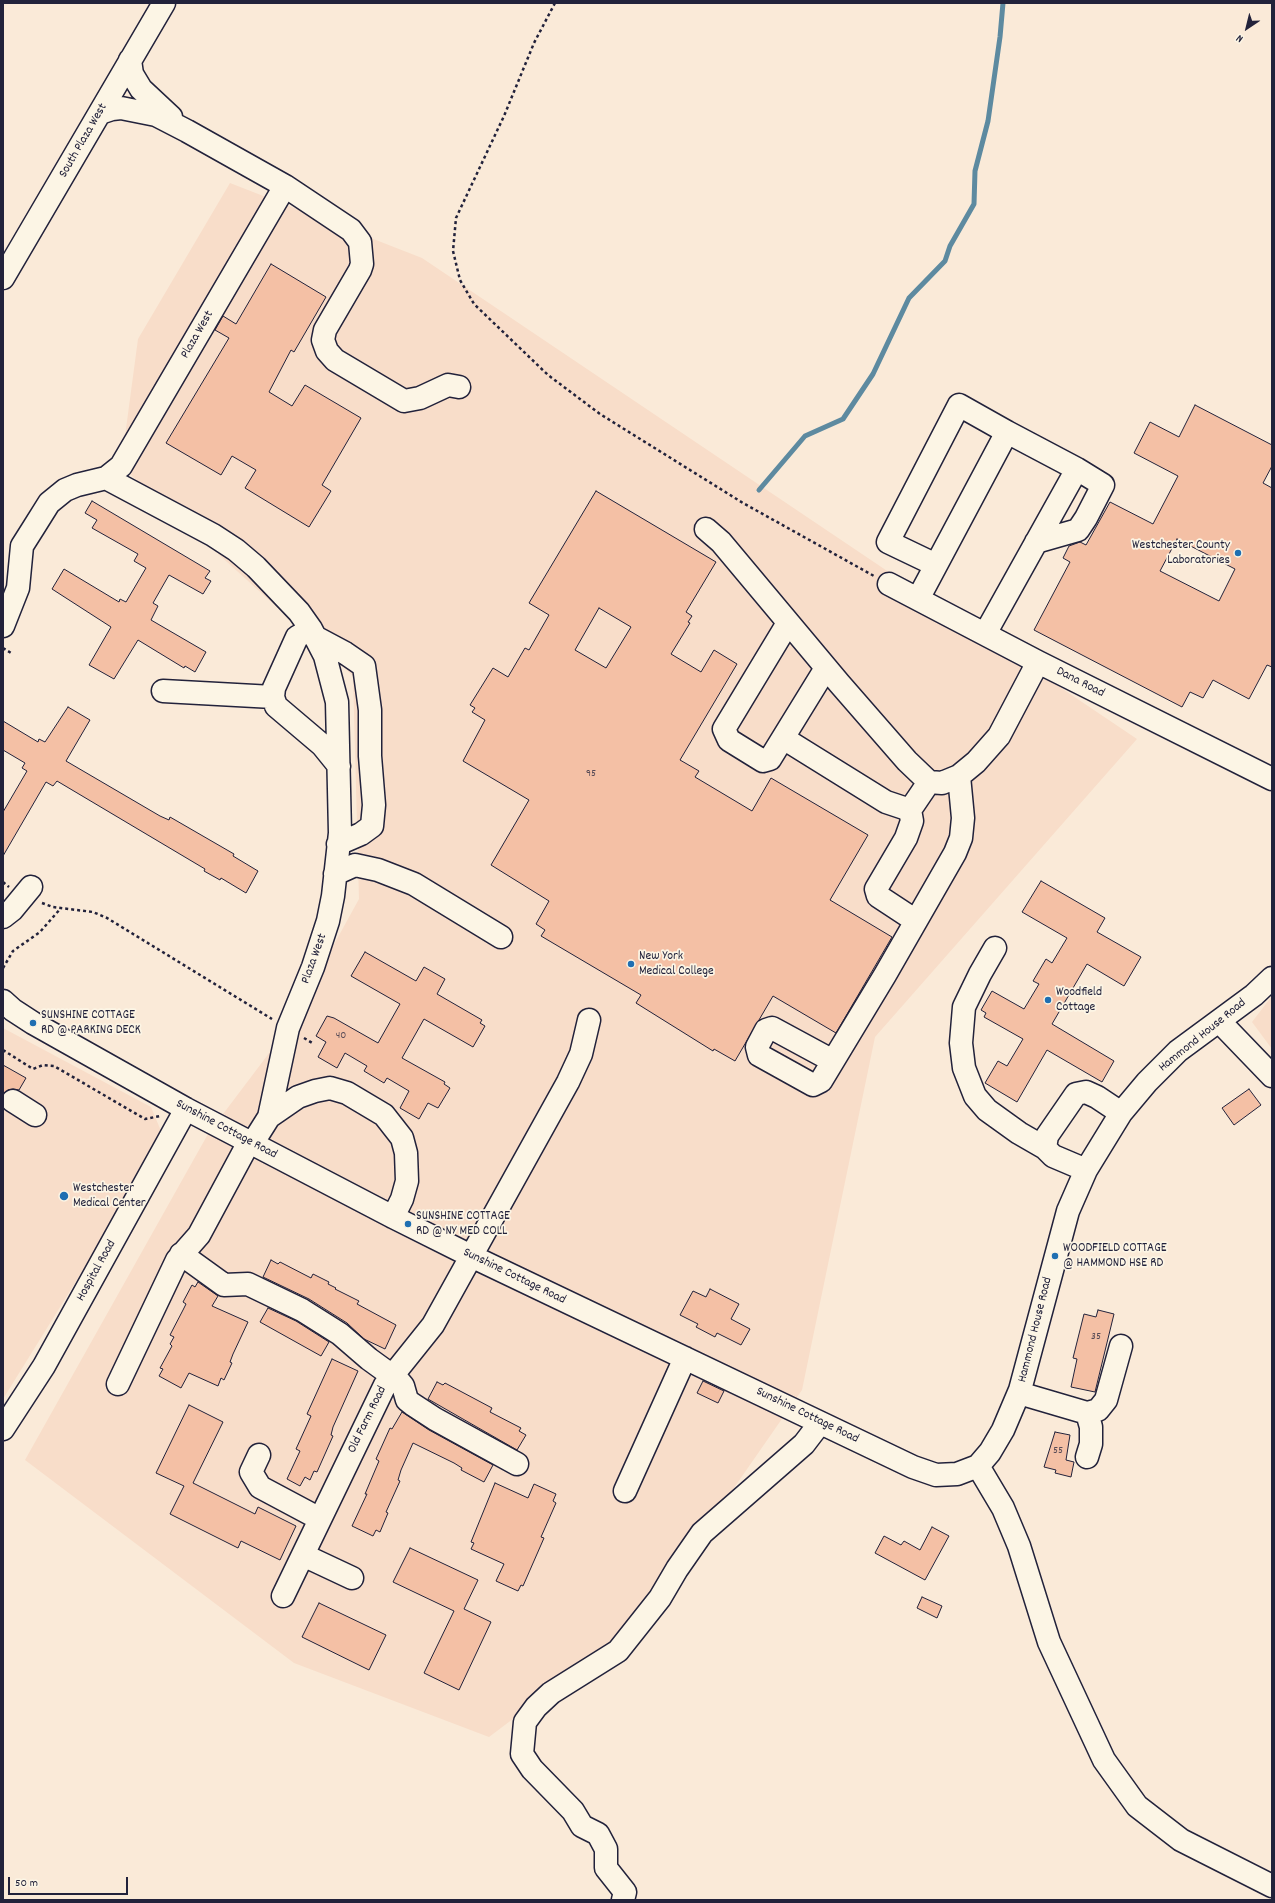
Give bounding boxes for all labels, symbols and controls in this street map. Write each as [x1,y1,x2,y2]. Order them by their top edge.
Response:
north arrow [1227,8,1267,48]
text: N [1233,30,1247,46]
street label: South Plaza West [56,101,112,181]
street label: Plaza West [178,308,218,362]
place label: Westchester County Laboratories [1132,538,1230,569]
marker: Westchester County Laboratories [1233,548,1243,558]
street label: Dana Road [1053,664,1107,702]
house number: 95 [586,767,596,781]
street label: Plaza West [299,932,331,986]
place label: New York Medical College [639,949,714,980]
marker: New York Medical College [626,959,636,969]
place label: Woodfield Cottage [1056,985,1102,1016]
marker: Woodfield Cottage [1043,995,1053,1005]
street label: Hammond House Road [1156,996,1250,1076]
place label: SUNSHINE COTTAGE RD @ PARKING DECK [41,1008,141,1039]
marker: SUNSHINE COTTAGE RD @ PARKING DECK [28,1018,38,1028]
house number: 40 [336,1029,346,1043]
street label: Sunshine Cottage Road [173,1097,279,1163]
place label: Westchester Medical Center [73,1181,146,1212]
marker: Westchester Medical Center [58,1190,70,1202]
place label: SUNSHINE COTTAGE RD @ NY MED COLL [416,1209,510,1240]
marker: SUNSHINE COTTAGE RD @ NY MED COLL [403,1219,413,1229]
street label: Hospital Road [74,1238,120,1304]
place label: WOODFIELD COTTAGE @ HAMMOND HSE RD [1063,1241,1167,1272]
street label: Sunshine Cottage Road [460,1245,568,1309]
marker: WOODFIELD COTTAGE @ HAMMOND HSE RD [1050,1251,1060,1261]
street label: Hammond House Road [1015,1276,1057,1384]
house number: 35 [1091,1330,1101,1344]
street label: Old Farm Road [345,1384,391,1456]
street label: Sunshine Cottage Road [753,1384,861,1448]
house number: 55 [1053,1444,1063,1458]
scale bar [10,1869,130,1895]
text: 50 m [15,1875,38,1892]

